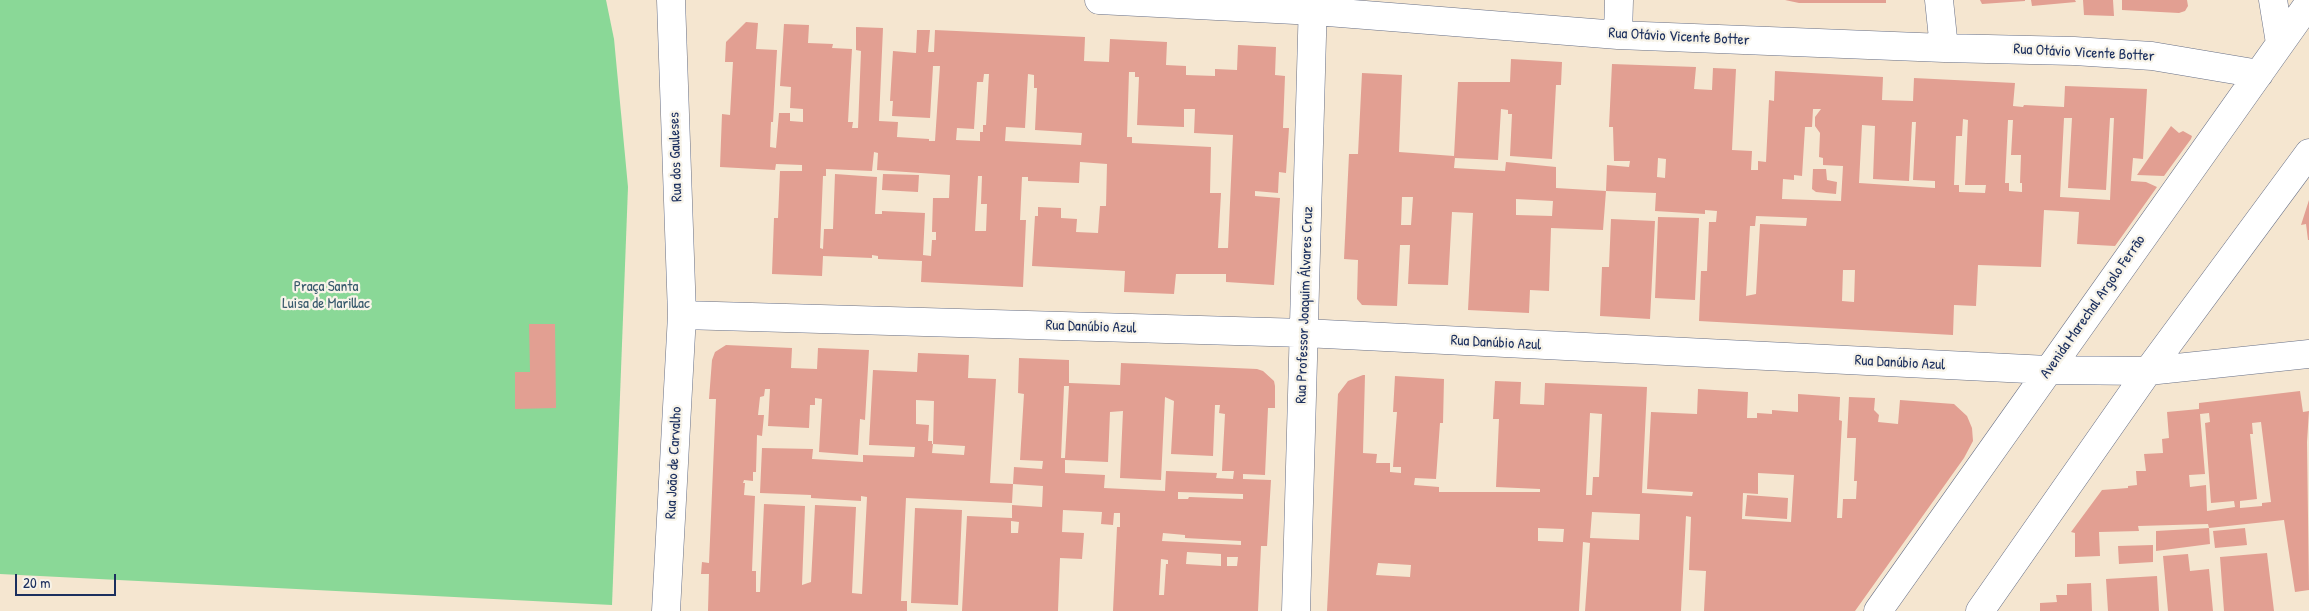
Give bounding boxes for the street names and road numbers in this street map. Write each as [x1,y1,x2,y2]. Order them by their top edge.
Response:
street label: Rua Otávio Vicente Botter [1608,24,1750,50]
street label: Rua Otávio Vicente Botter [2013,40,2155,66]
street label: Rua dos Gauleses [665,112,687,202]
street label: Rua Professor Joaquim Álvares Cruz [1293,206,1317,404]
street label: Avenida Marechal Argolo Ferrão [2037,232,2149,382]
street label: Rua Danúbio Azul [1045,316,1137,338]
street label: Rua Danúbio Azul [1450,332,1542,354]
street label: Rua Danúbio Azul [1854,352,1946,374]
street label: Rua João de Carvalho [662,406,686,520]

